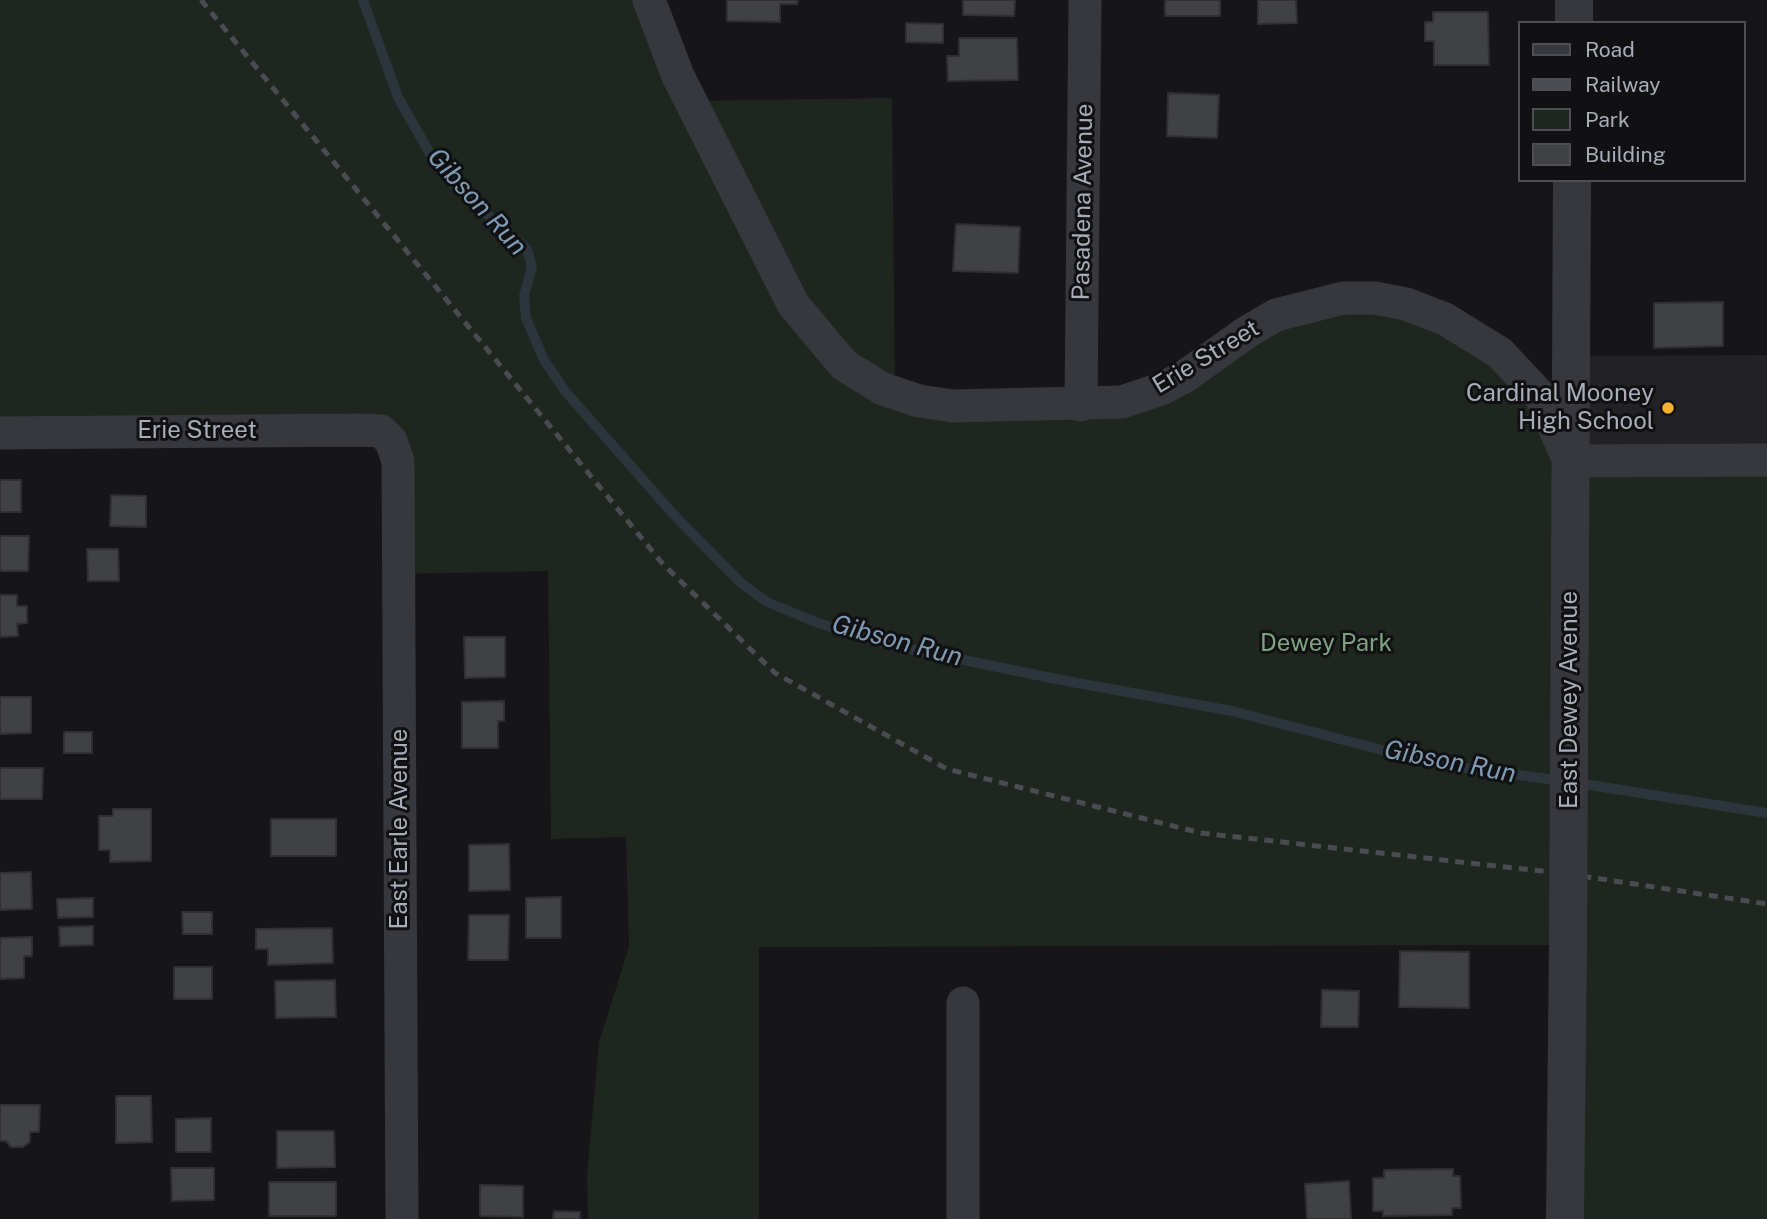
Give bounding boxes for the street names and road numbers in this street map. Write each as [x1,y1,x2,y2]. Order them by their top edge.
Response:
street label: Pasadena Avenue [1067,103,1099,301]
street label: Erie Street [1147,314,1265,400]
street label: Erie Street [137,417,257,445]
street label: East Dewey Avenue [1556,591,1584,809]
street label: East Earle Avenue [386,729,414,929]

